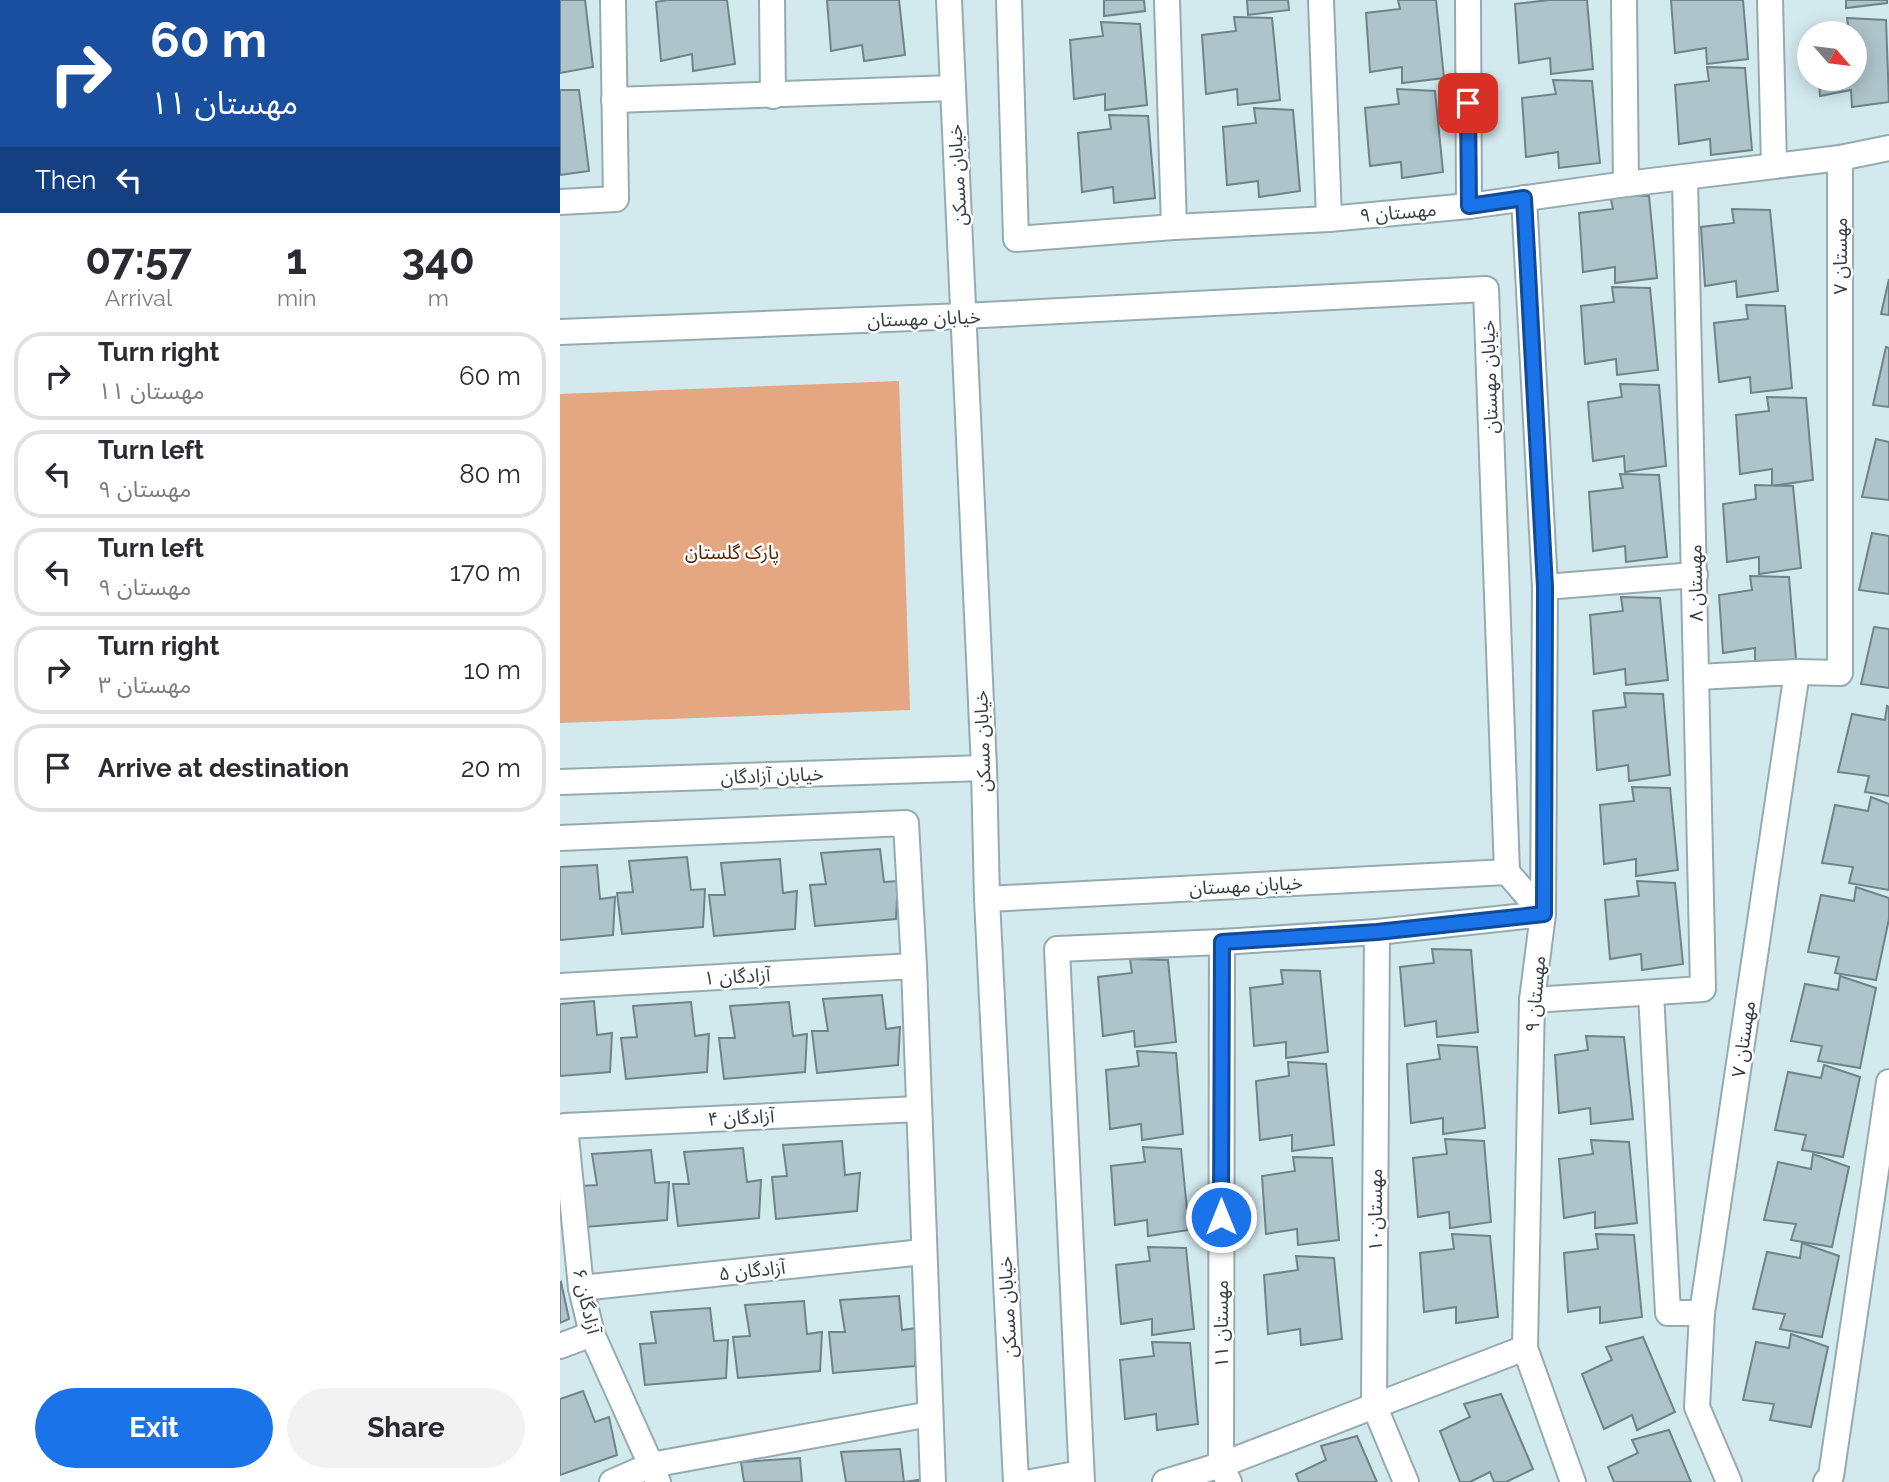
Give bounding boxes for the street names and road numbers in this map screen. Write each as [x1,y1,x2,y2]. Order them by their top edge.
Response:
street label: خیابان مسکن [943,123,972,226]
street label: مهستان ۹ [1359,198,1437,226]
street label: مهستان ۷ [1829,217,1851,295]
street label: خیابان مهستان [867,305,981,331]
street label: خیابان مهستان [1476,320,1502,434]
street label: مهستان ۸ [1683,544,1707,622]
street label: خیابان مسکن [969,690,996,792]
street label: خیابان آزادگان [720,762,824,789]
street label: خیابان مهستان [1189,871,1303,899]
street label: مهستان ۹ [1521,955,1549,1033]
street label: آزادگان ۱ [703,963,772,990]
street label: مهستان ۷ [1727,999,1759,1079]
street label: آزادگان ۴ [707,1104,776,1131]
street label: مهستان۱۰ [1364,1168,1386,1252]
street label: آزادگان ۵ [718,1255,788,1285]
street label: خیابان مسکن [993,1255,1022,1358]
street label: آزادگان ۶ [568,1266,606,1338]
street label: مهستان ۱۱ [1210,1280,1232,1368]

